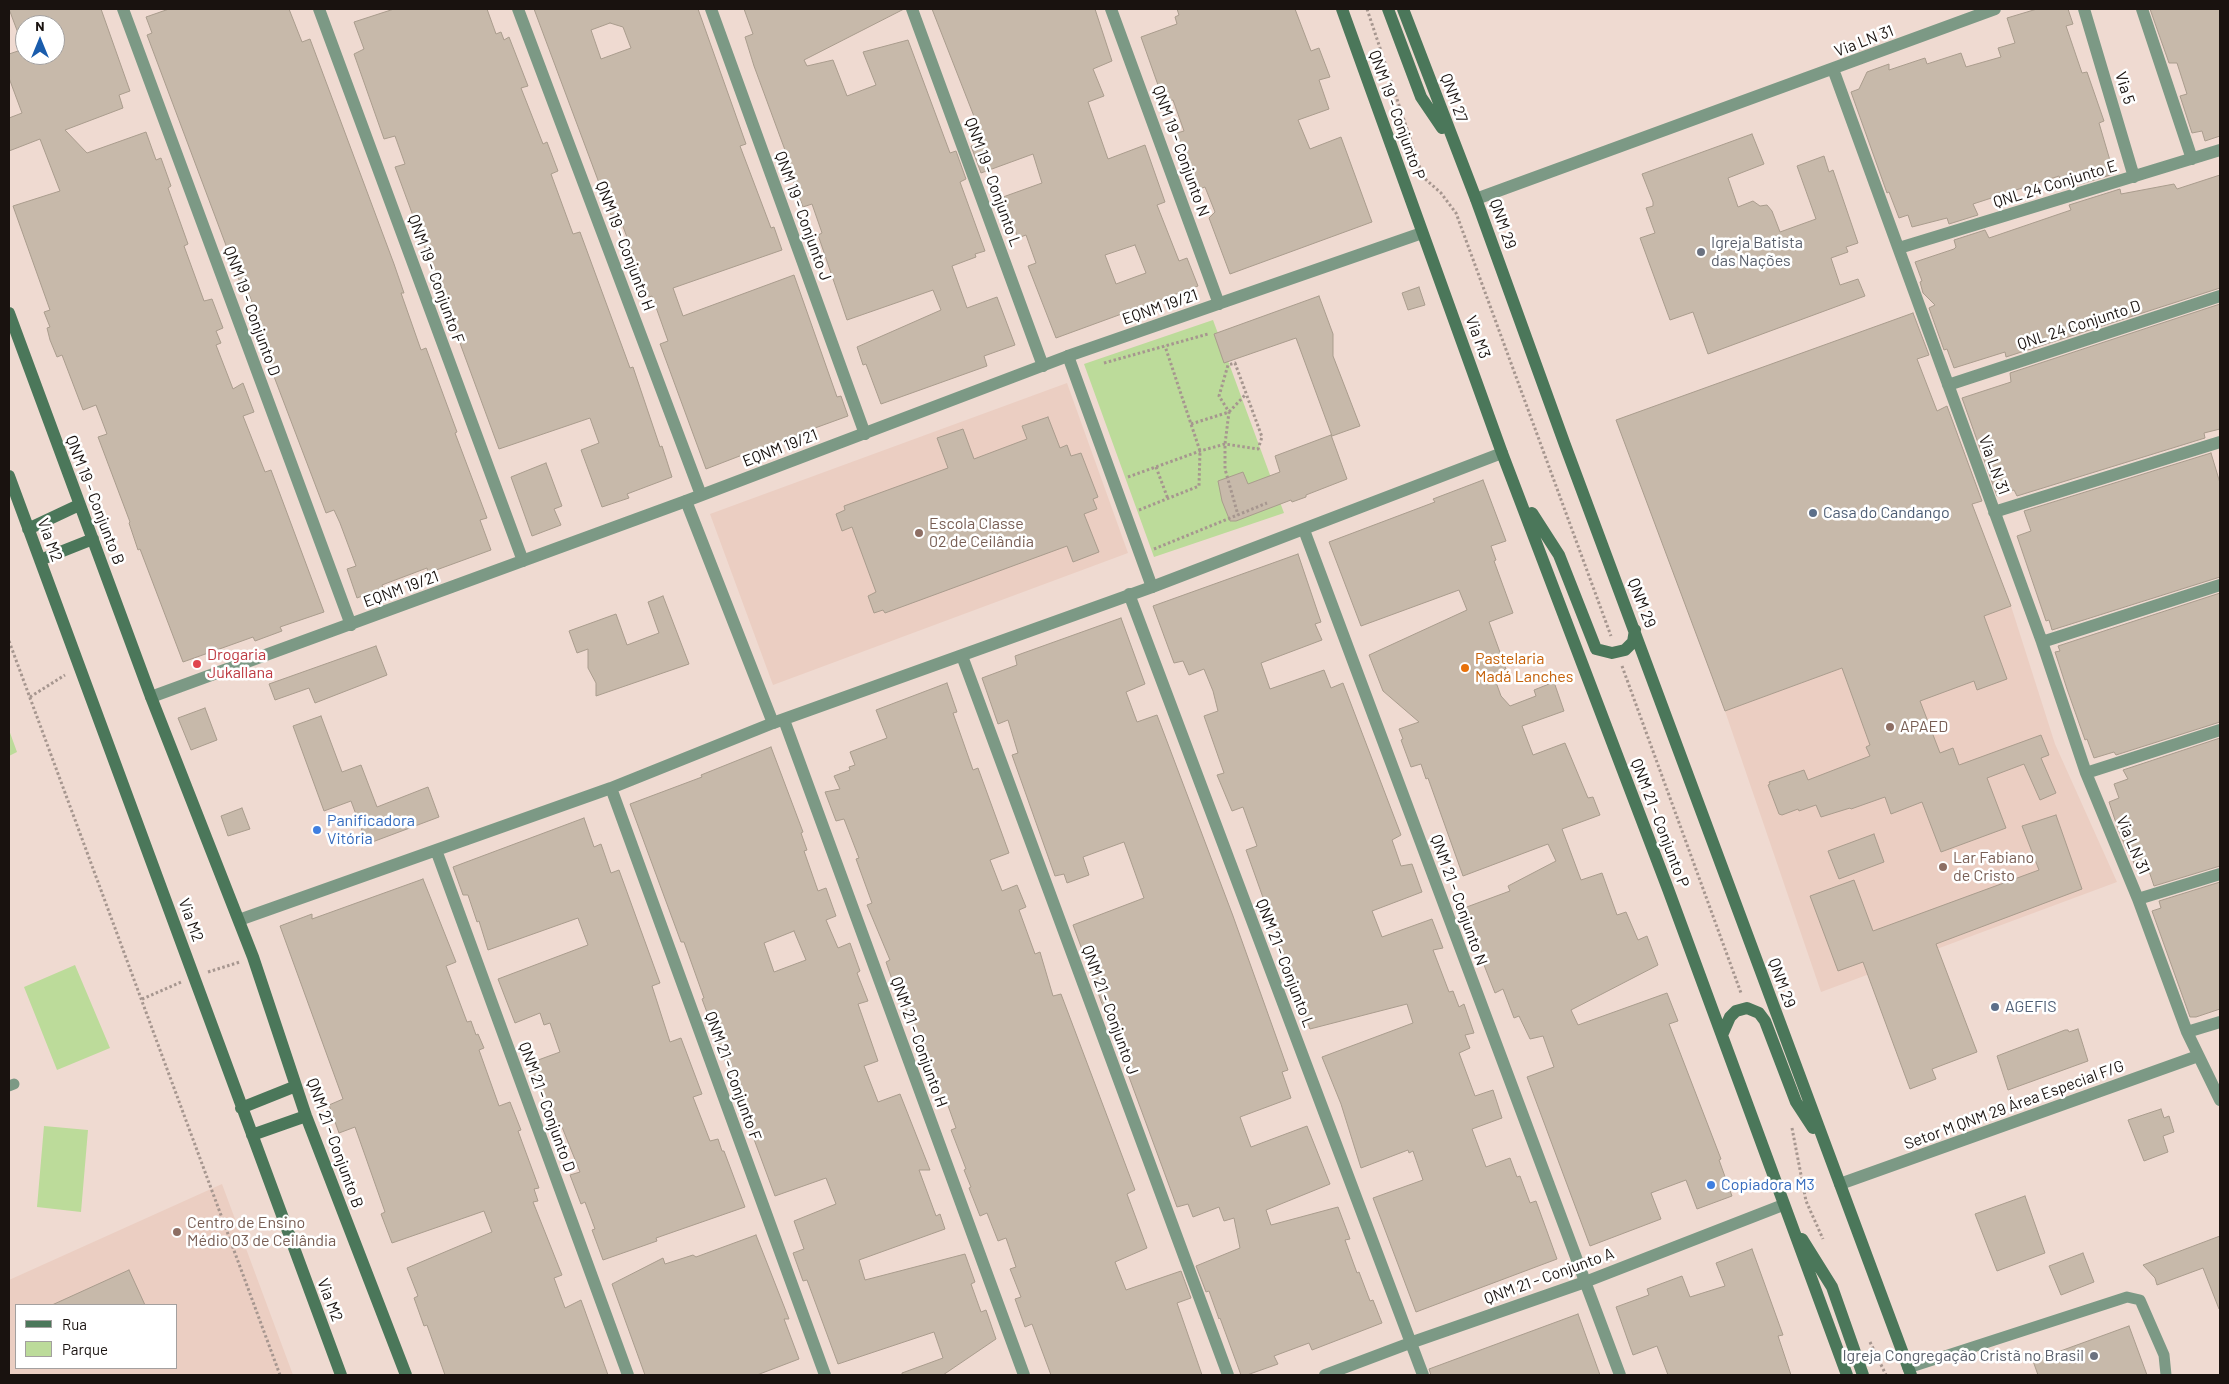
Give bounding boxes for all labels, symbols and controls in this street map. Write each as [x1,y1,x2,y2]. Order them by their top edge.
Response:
north arrow [15,15,65,65]
text: N [35,17,45,34]
street label: Via LN 31 [1832,21,1896,61]
street label: QNM 19 - Conjunto P [1365,48,1429,182]
street label: Via 5 [2111,69,2139,107]
street label: QNM 27 [1436,71,1472,125]
street label: QNM 19 - Conjunto N [1148,83,1214,219]
street label: QNM 19 - Conjunto L [961,115,1025,249]
street label: QNM 19 - Conjunto J [771,149,835,283]
street label: QNL 24 Conjunto E [1991,156,2119,212]
street label: QNM 19 - Conjunto H [591,178,659,314]
street label: QNM 29 [1486,196,1520,252]
street label: QNM 19 - Conjunto F [404,212,468,346]
place label: Igreja Batista das Nações [1711,233,1803,271]
street label: QNM 19 - Conjunto D [220,243,284,379]
marker: Igreja Batista das Nações [1695,246,1707,258]
street label: EQNM 19/21 [1120,285,1200,329]
street label: QNL 24 Conjunto D [2015,296,2143,354]
street label: Via M3 [1461,313,1495,361]
street label: EQNM 19/21 [740,425,820,471]
street label: QNM 19 - Conjunto B [61,433,129,567]
street label: Via LN 31 [1974,433,2014,497]
place label: Casa do Candango [1823,503,1950,523]
marker: Casa do Candango [1807,507,1819,519]
place label: Escola Classe 02 de Ceilândia [929,514,1034,552]
street label: Via M2 [33,516,67,564]
marker: Escola Classe 02 de Ceilândia [913,527,925,539]
street label: EQNM 19/21 [361,567,441,611]
street label: QNM 29 [1624,575,1660,631]
place label: Drogaria Jukallana [207,645,273,683]
place label: Pastelaria Madá Lanches [1475,649,1573,687]
marker: Drogaria Jukallana [191,658,203,670]
marker: Pastelaria Madá Lanches [1459,662,1471,674]
place label: APAED [1900,717,1948,737]
marker: APAED [1884,721,1896,733]
street label: QNM 21 - Conjunto P [1627,756,1693,890]
place label: Panificadora Vitória [327,811,415,849]
street label: Via LN 31 [2112,813,2154,877]
marker: Panificadora Vitória [311,824,323,836]
street label: QNM 21 - Conjunto N [1426,832,1492,968]
place label: Lar Fabiano de Cristo [1953,848,2034,886]
marker: Lar Fabiano de Cristo [1937,861,1949,873]
street label: Via M2 [174,896,208,944]
street label: QNM 21 - Conjunto L [1252,896,1318,1030]
street label: QNM 21 - Conjunto J [1078,943,1142,1077]
street label: QNM 29 [1764,955,1800,1011]
street label: QNM 21 - Conjunto H [886,974,952,1110]
place label: AGEFIS [2005,997,2057,1017]
marker: AGEFIS [1989,1001,2001,1013]
street label: QNM 21 - Conjunto F [701,1009,765,1143]
street label: QNM 21 - Conjunto D [515,1039,579,1175]
street label: Setor M QNM 29 Área Especial F/G [1901,1056,2127,1154]
street label: QNM 21 - Conjunto B [303,1075,367,1211]
place label: Copiadora M3 [1721,1175,1815,1195]
marker: Copiadora M3 [1705,1179,1717,1191]
place label: Centro de Ensino Médio 03 de Ceilândia [187,1213,336,1251]
marker: Centro de Ensino Médio 03 de Ceilândia [171,1226,183,1238]
street label: QNM 21 - Conjunto A [1481,1244,1617,1308]
street label: Via M2 [313,1276,347,1324]
legend [15,1304,178,1369]
text: Rua [62,1315,87,1333]
text: Parque [62,1340,108,1358]
place label: Igreja Congregação Cristã no Brasil [1842,1346,2084,1366]
marker: Igreja Congregação Cristã no Brasil [2088,1350,2100,1362]

